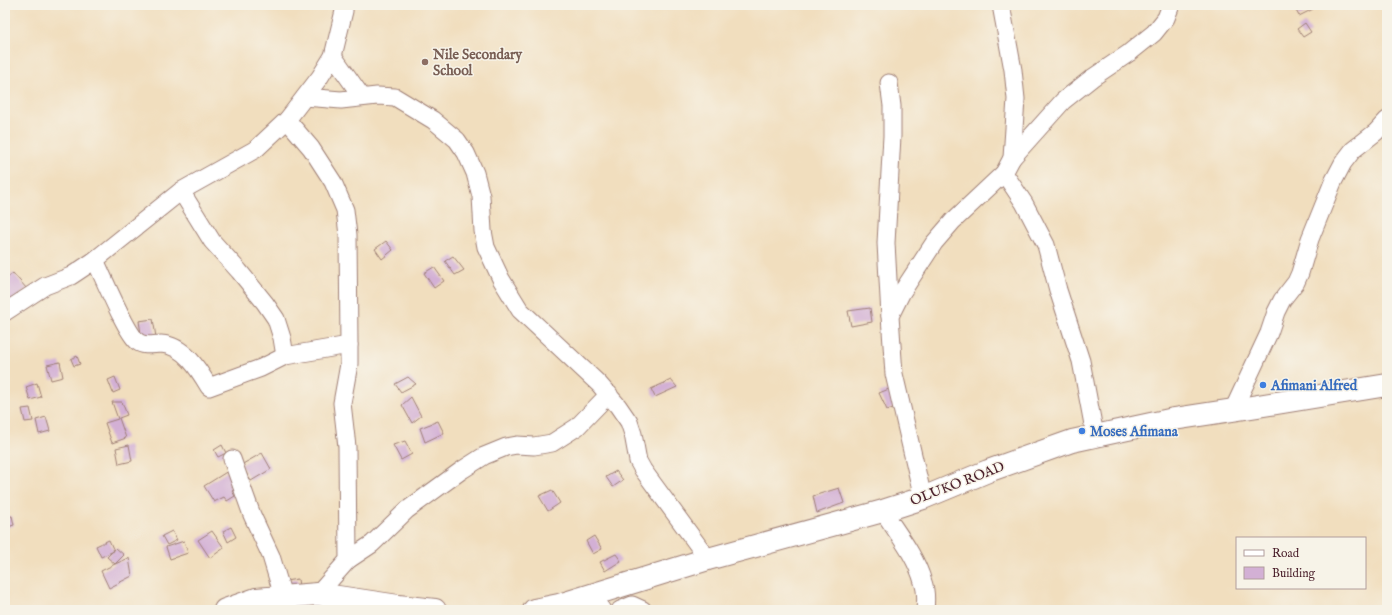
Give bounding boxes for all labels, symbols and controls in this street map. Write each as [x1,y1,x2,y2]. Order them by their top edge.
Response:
place label: Nile Secondary School [432,46,523,80]
marker: Nile Secondary School [420,57,430,67]
place label: Afimani Alfred [1270,377,1358,395]
marker: Afimani Alfred [1258,380,1268,390]
place label: Moses Afimana [1090,423,1179,441]
marker: Moses Afimana [1077,426,1087,436]
street label: OLUKO ROAD [908,458,1007,510]
legend [1236,537,1366,589]
text: Road [1272,546,1300,561]
text: Building [1272,566,1316,581]

